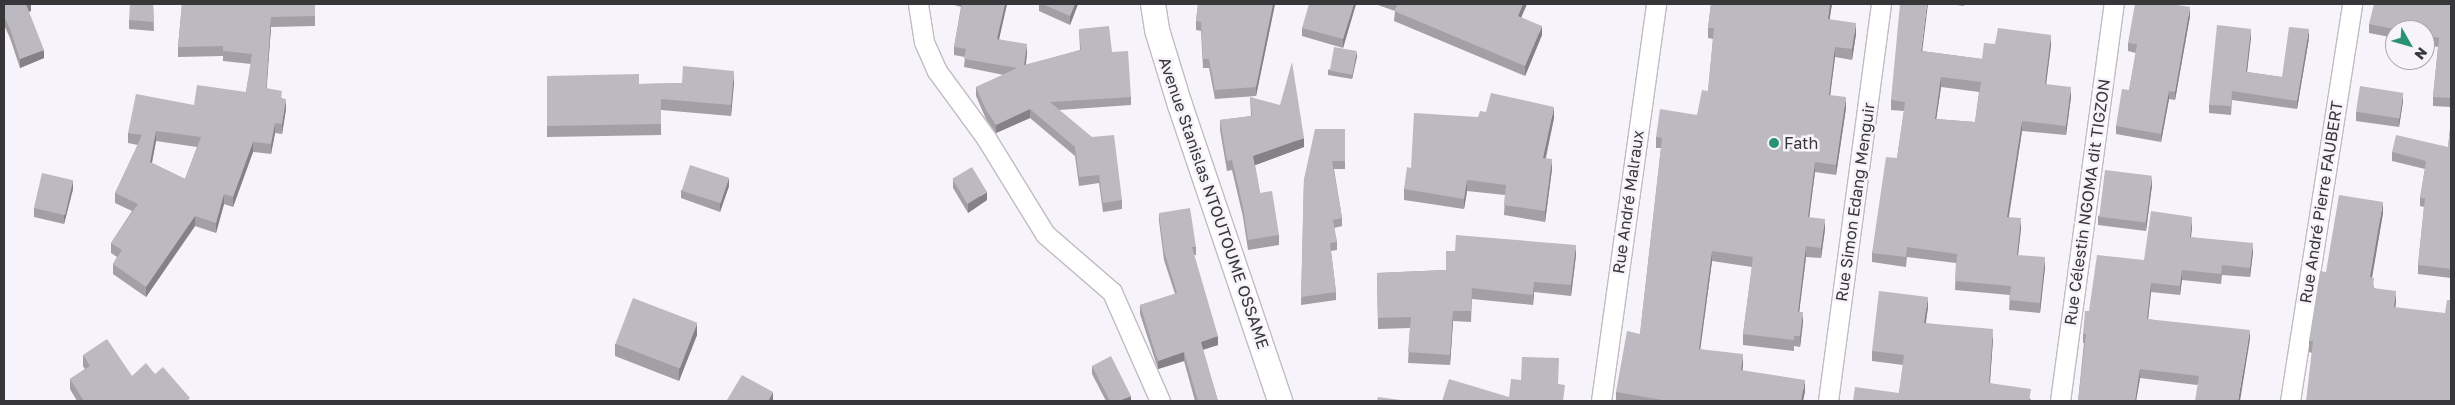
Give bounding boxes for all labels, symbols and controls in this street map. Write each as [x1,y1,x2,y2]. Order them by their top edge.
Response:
north arrow [2385,20,2435,70]
text: N [2411,44,2431,63]
street label: Avenue Stanislas NTOUTOUME OSSAME [1155,55,1273,351]
street label: Rue Célestin NGOMA dit TIGZON [2060,78,2114,326]
street label: Rue André Pierre FAUBERT [2296,99,2346,305]
street label: Rue Simon Edang Menguir [1832,101,1878,303]
street label: Rue André Malraux [1608,129,1648,275]
place label: Fath [1784,133,1818,153]
marker: Fath [1768,137,1780,149]

